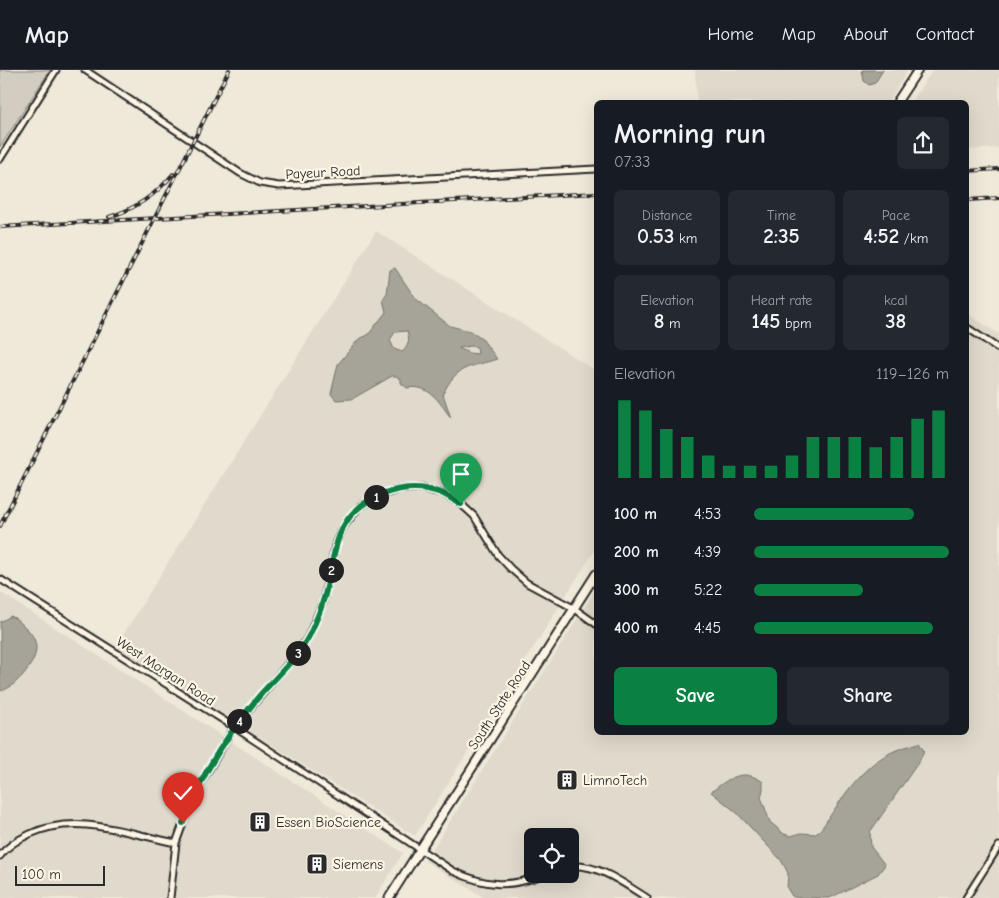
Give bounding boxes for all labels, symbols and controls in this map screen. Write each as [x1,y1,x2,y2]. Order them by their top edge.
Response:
text: Map [25,21,69,49]
text: Home [707,24,754,45]
text: Map [782,24,816,45]
text: About [844,24,888,45]
text: Contact [916,24,974,45]
button: share [897,117,949,169]
text: Morning run [614,118,766,150]
text: 07:33 [614,153,650,171]
street label: Payeur Road [285,162,361,183]
text: Distance [642,207,692,224]
text: Time [767,207,796,224]
text: Pace [882,207,910,224]
text: 0.53 [637,224,674,248]
text: 2:35 [763,224,800,248]
text: 4:52 [863,224,899,248]
text: km [674,230,697,247]
text: /km [899,230,928,247]
text: Elevation [640,292,694,309]
text: Heart rate [751,292,812,309]
text: kcal [884,292,908,309]
text: 8 [654,309,664,333]
text: 145 [751,309,780,333]
text: 38 [885,309,906,333]
text: m [664,315,681,332]
text: bpm [780,315,812,332]
text: Elevation [614,365,675,383]
text: 119–126 m [876,365,949,383]
pin [440,453,482,504]
icon: arrive [447,460,475,488]
pin: 1 [364,484,388,510]
text: 1 [374,489,379,506]
text: 100 m [614,505,657,523]
text: 4:53 [694,505,721,523]
text: 200 m [614,543,659,561]
text: 4:39 [694,543,721,561]
pin: 2 [318,558,344,582]
text: 2 [328,562,335,579]
text: 300 m [614,581,659,599]
text: 5:22 [694,581,722,599]
text: 400 m [614,619,658,637]
text: 4:45 [694,619,721,637]
street label: West Morgan Road [113,633,218,710]
pin: 3 [286,640,310,666]
text: 3 [295,645,302,662]
street label: South State Road [464,658,534,753]
button: Save [614,667,777,725]
button: Share [787,667,949,725]
pin: 4 [226,708,252,734]
text: 4 [236,713,243,730]
building icon: LimnoTech [555,768,579,792]
pin [162,772,204,823]
place label: LimnoTech [583,772,647,789]
icon: check [169,779,197,807]
building icon: Essen BioScience [248,810,272,834]
place label: Essen BioScience [276,814,381,831]
map controls [524,828,579,883]
button: locate [524,828,579,883]
building icon: Siemens [305,852,329,876]
place label: Siemens [333,856,383,873]
scale bar [15,863,105,886]
text: 100 m [22,866,61,883]

